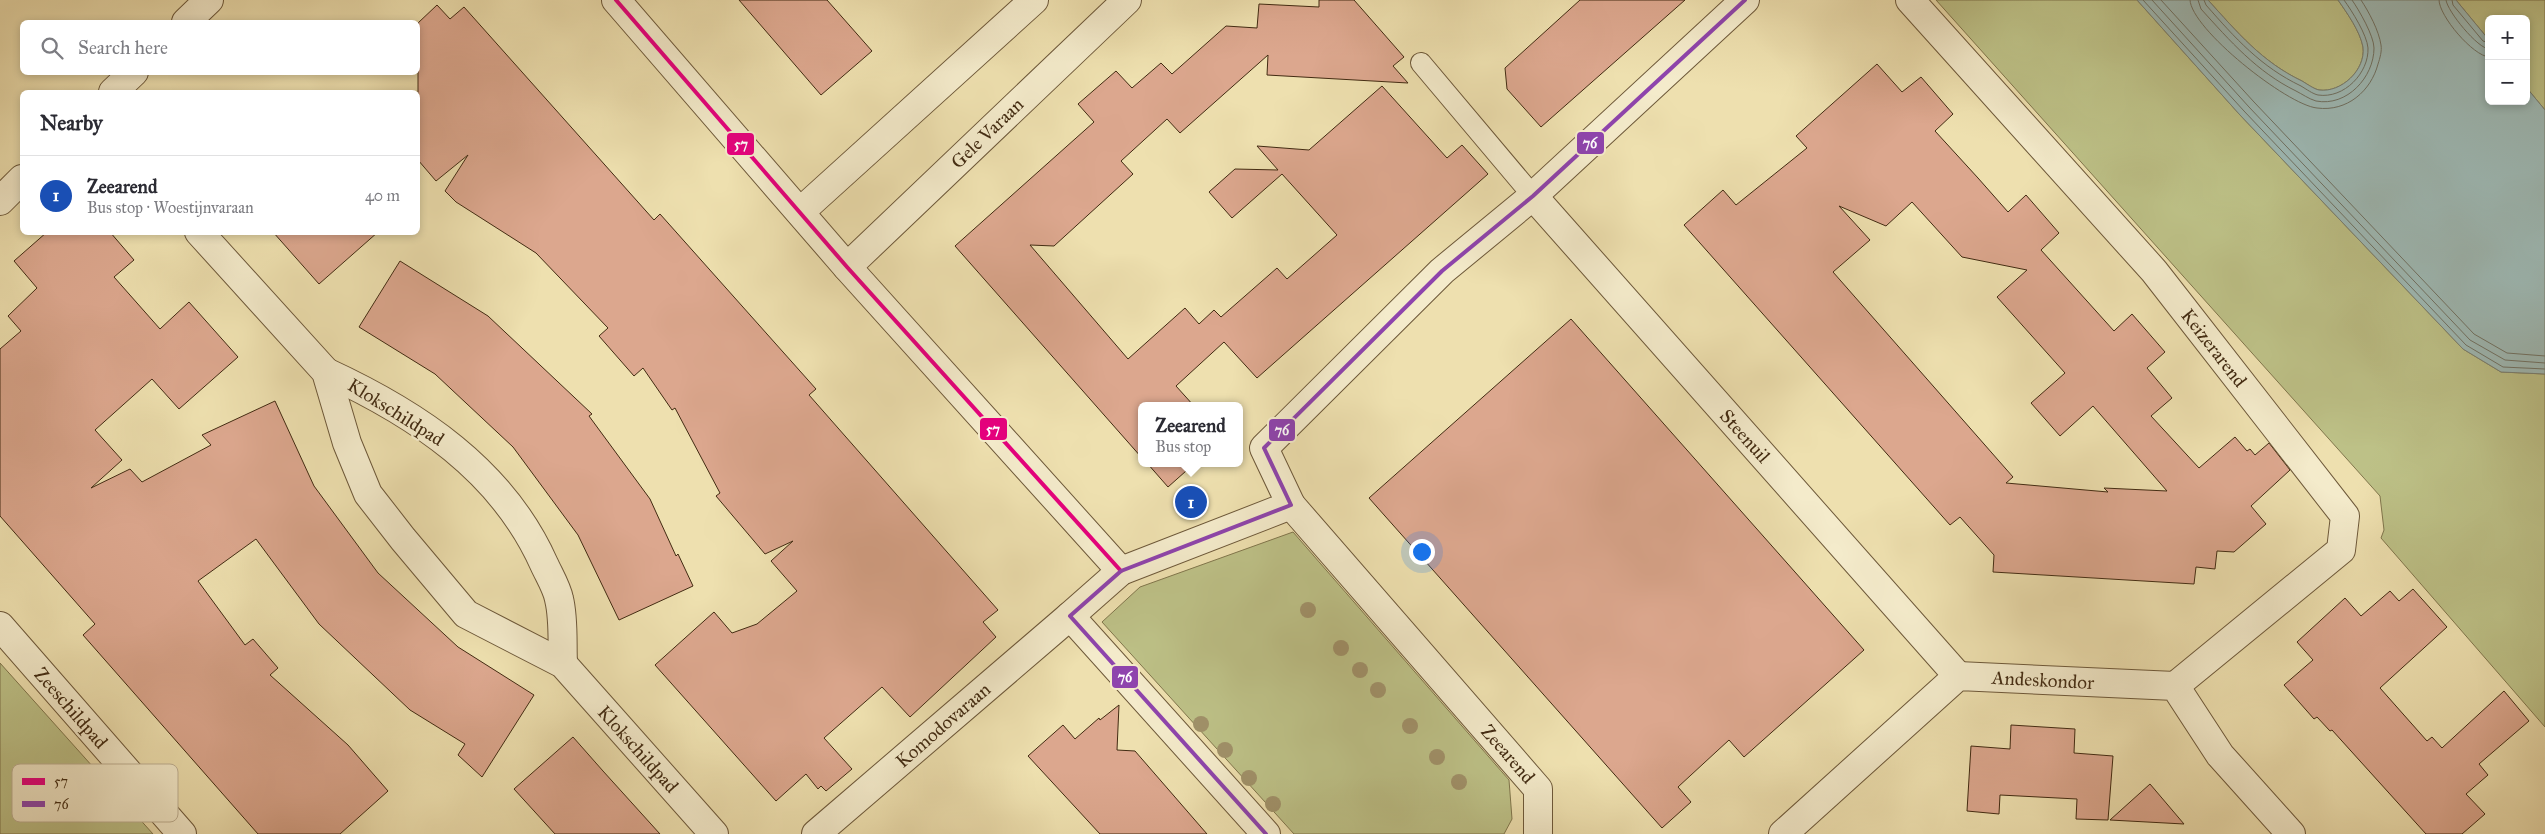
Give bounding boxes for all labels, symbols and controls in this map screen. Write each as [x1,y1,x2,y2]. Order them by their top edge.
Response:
map controls [2485,15,2530,105]
button: + [2485,15,2530,60]
search box [20,20,420,75]
icon: search [38,34,66,62]
text: Search here [78,36,168,59]
button: − [2485,60,2530,105]
street label: Gele Varaan [946,93,1028,173]
text: Nearby [40,110,103,136]
line badge: 76 [1576,131,1605,155]
line badge: 57 [726,132,755,156]
text: 76 [1583,135,1598,152]
text: 57 [734,136,749,153]
text: Zeearend [87,175,157,198]
text: 1 [53,186,59,205]
text: 40 m [365,186,400,205]
text: Bus stop · Woestijnvaraan [87,198,254,217]
street label: Keizerarend [2176,304,2252,392]
street label: Klokschildpad [344,373,449,451]
popup [1138,402,1243,467]
street label: Steenuil [1715,404,1776,468]
text: Zeearend [1155,414,1226,437]
line badge: 57 [979,417,1008,441]
line badge: 76 [1268,418,1296,442]
text: 57 [986,421,1001,438]
text: 76 [1275,422,1290,439]
text: Bus stop [1155,437,1211,456]
pin: 1 [1175,483,1207,521]
your location [1409,539,1435,565]
street label: Zeeschildpad [29,663,113,754]
line badge: 76 [1111,665,1139,689]
street label: Andeskondor [1990,666,2096,694]
text: 76 [1118,669,1133,686]
street label: Komodovaraan [891,678,995,772]
street label: Klokschildpad [593,701,683,798]
street label: Zeearend [1476,720,1540,788]
legend [12,764,178,822]
text: 57 [54,773,68,790]
text: 76 [54,796,69,813]

